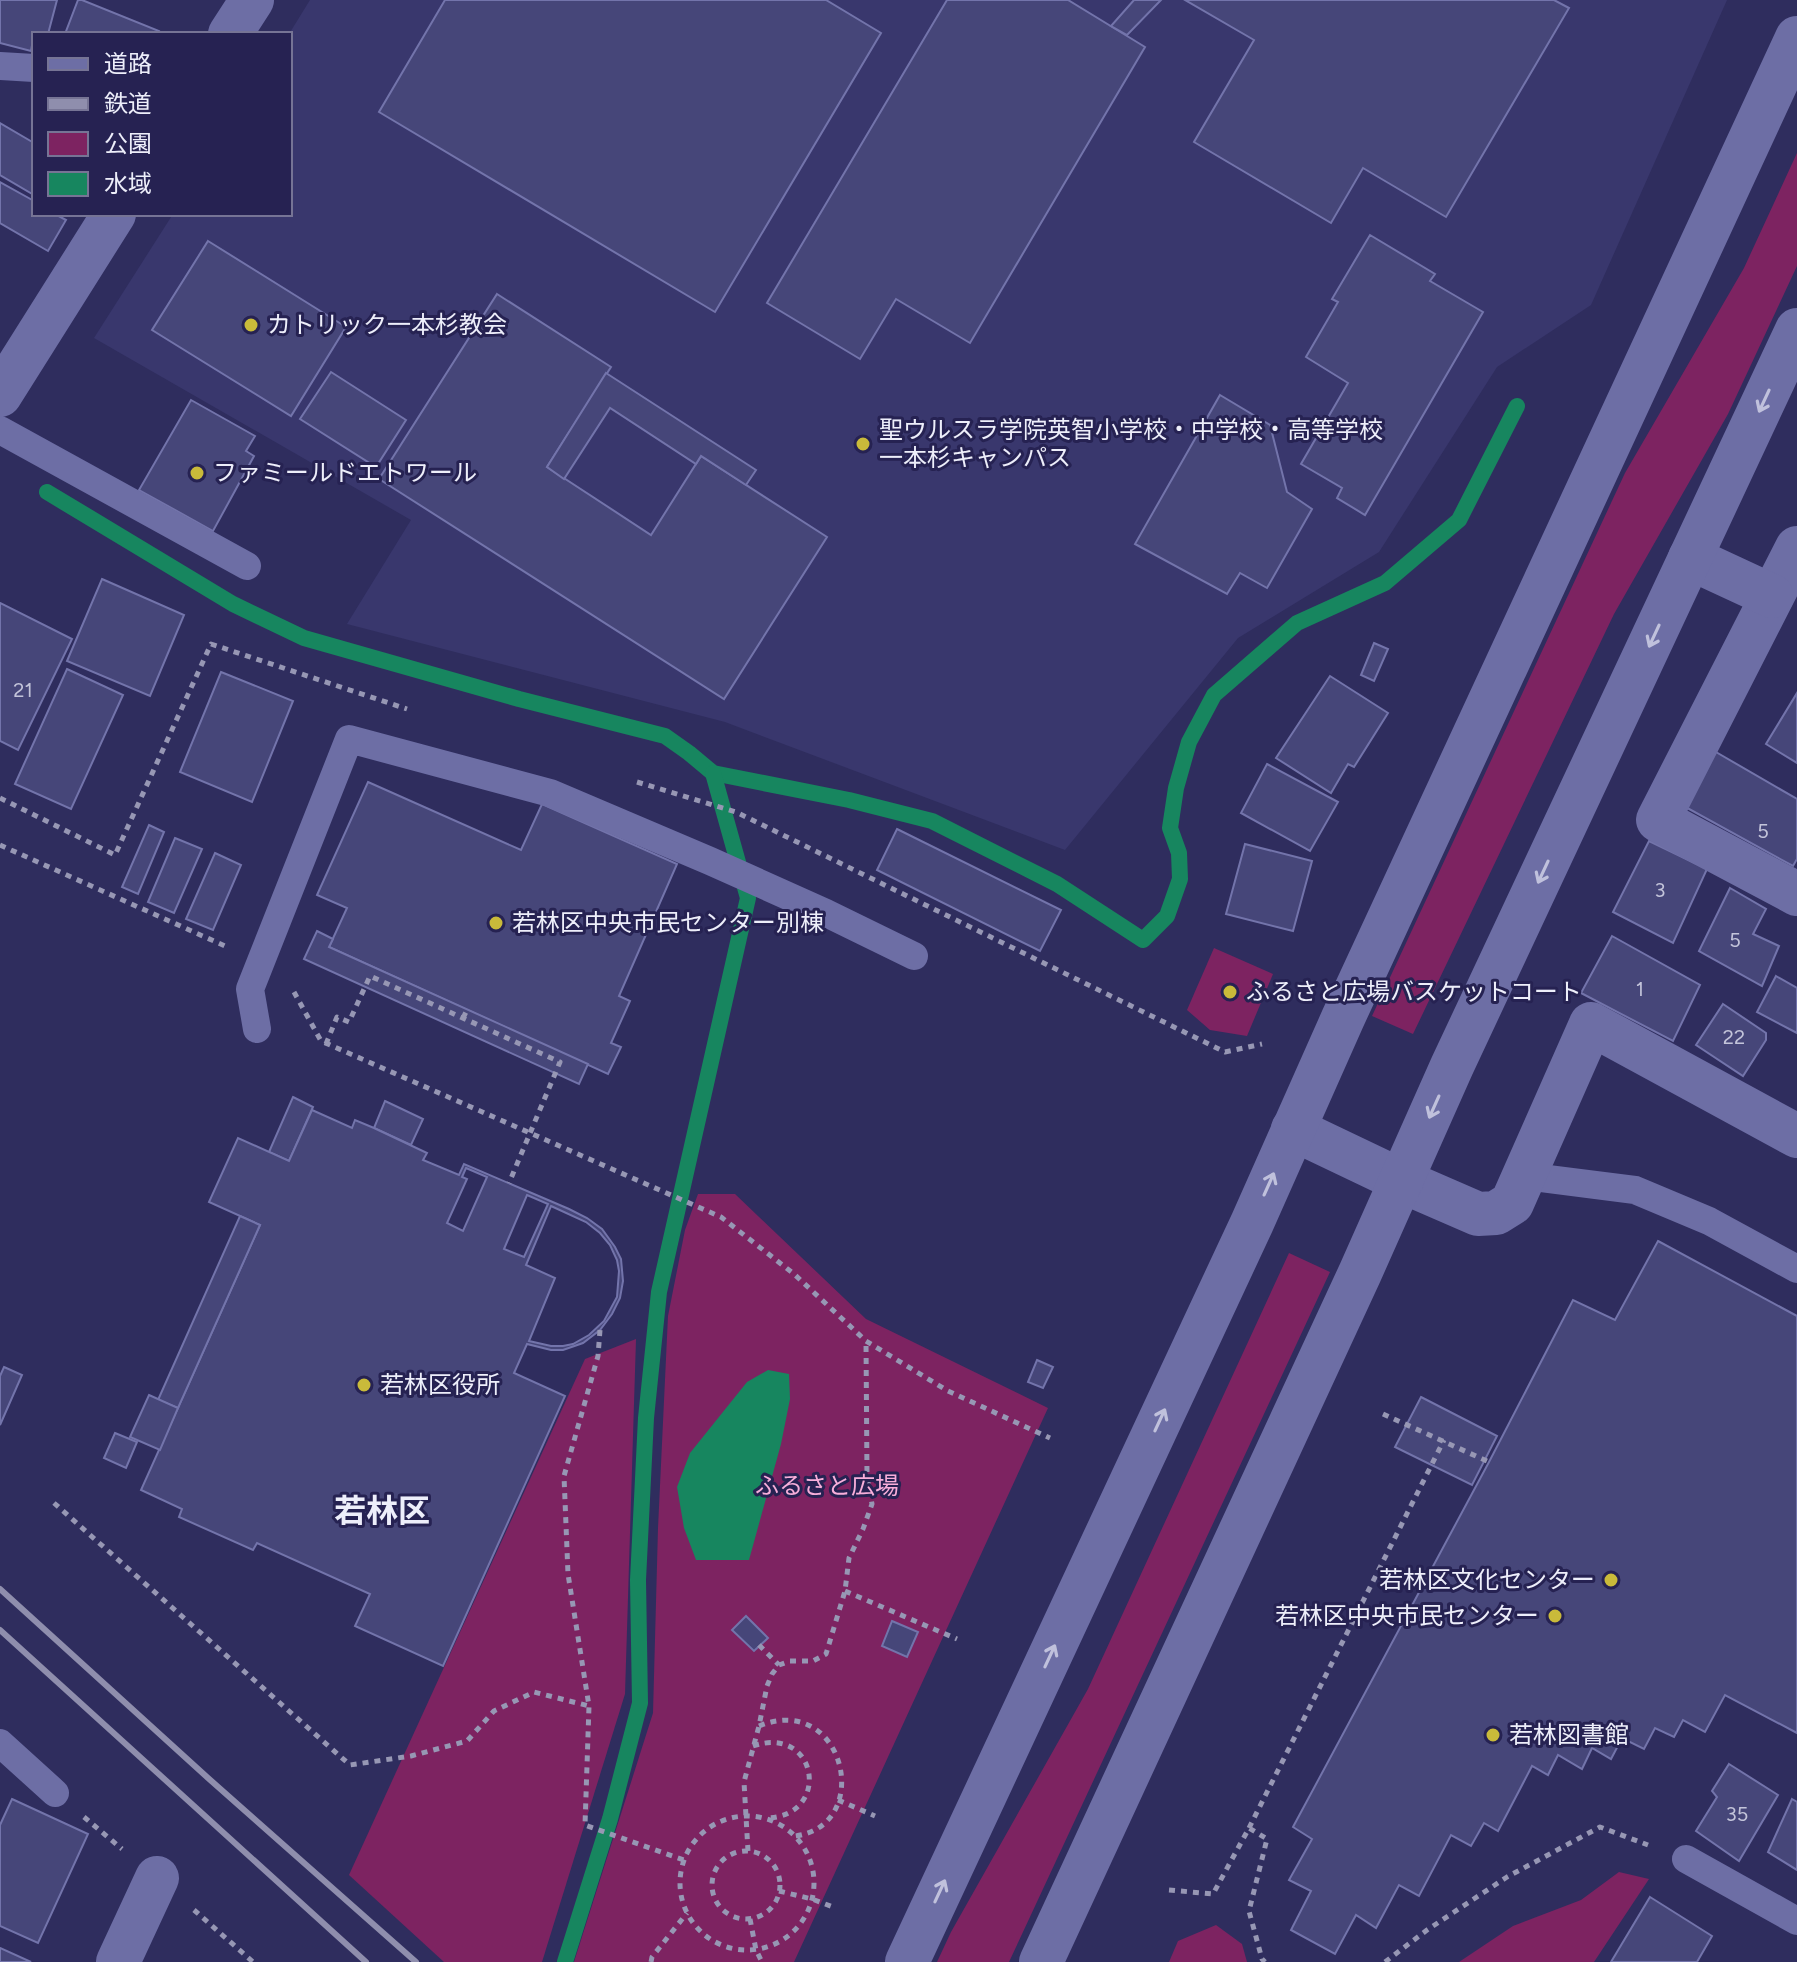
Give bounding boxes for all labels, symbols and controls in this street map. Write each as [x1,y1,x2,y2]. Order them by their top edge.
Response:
legend [32,32,292,216]
text: 道路 [104,49,152,78]
text: 鉄道 [104,89,152,118]
text: 公園 [104,129,152,158]
text: 水域 [104,169,152,198]
place label: カトリック一本杉教会 [267,310,507,339]
marker: カトリック一本杉教会 [242,316,260,334]
one-way arrow [1756,388,1771,412]
place label: 聖ウルスラ学院英智小学校・中学校・高等学校 一本杉キャンパス [879,415,1383,472]
marker: 聖ウルスラ学院英智小学校・中学校・高等学校 一本杉キャンパス [854,435,872,453]
place label: ファミールドエトワール [213,458,477,487]
marker: ファミールドエトワール [188,464,206,482]
one-way arrow [1646,624,1661,648]
house number: 21 [13,678,33,702]
house number: 5 [1757,819,1769,843]
one-way arrow [1535,859,1550,883]
house number: 3 [1655,878,1665,902]
place label: 若林区中央市民センター別棟 [512,908,824,937]
marker: 若林区中央市民センター別棟 [487,914,505,932]
house number: 5 [1729,928,1741,952]
place label: ふるさと広場バスケットコート [1246,977,1582,1006]
house number: 1 [1636,977,1644,1001]
marker: ふるさと広場バスケットコート [1221,983,1239,1001]
house number: 22 [1723,1025,1745,1049]
one-way arrow [1426,1095,1441,1119]
one-way arrow [1262,1172,1277,1196]
place label: 若林区役所 [380,1370,500,1399]
marker: 若林区役所 [355,1376,373,1394]
one-way arrow [1153,1409,1168,1433]
park label: ふるさと広場 [755,1471,899,1500]
district label: 若林区 [334,1492,430,1530]
place label: 若林区文化センター [1379,1565,1595,1594]
marker: 若林区文化センター [1602,1571,1620,1589]
place label: 若林区中央市民センター [1275,1601,1539,1630]
marker: 若林区中央市民センター [1546,1607,1564,1625]
one-way arrow [1043,1644,1058,1668]
place label: 若林図書館 [1509,1720,1629,1749]
marker: 若林図書館 [1484,1726,1502,1744]
house number: 35 [1726,1802,1748,1826]
one-way arrow [933,1880,948,1904]

